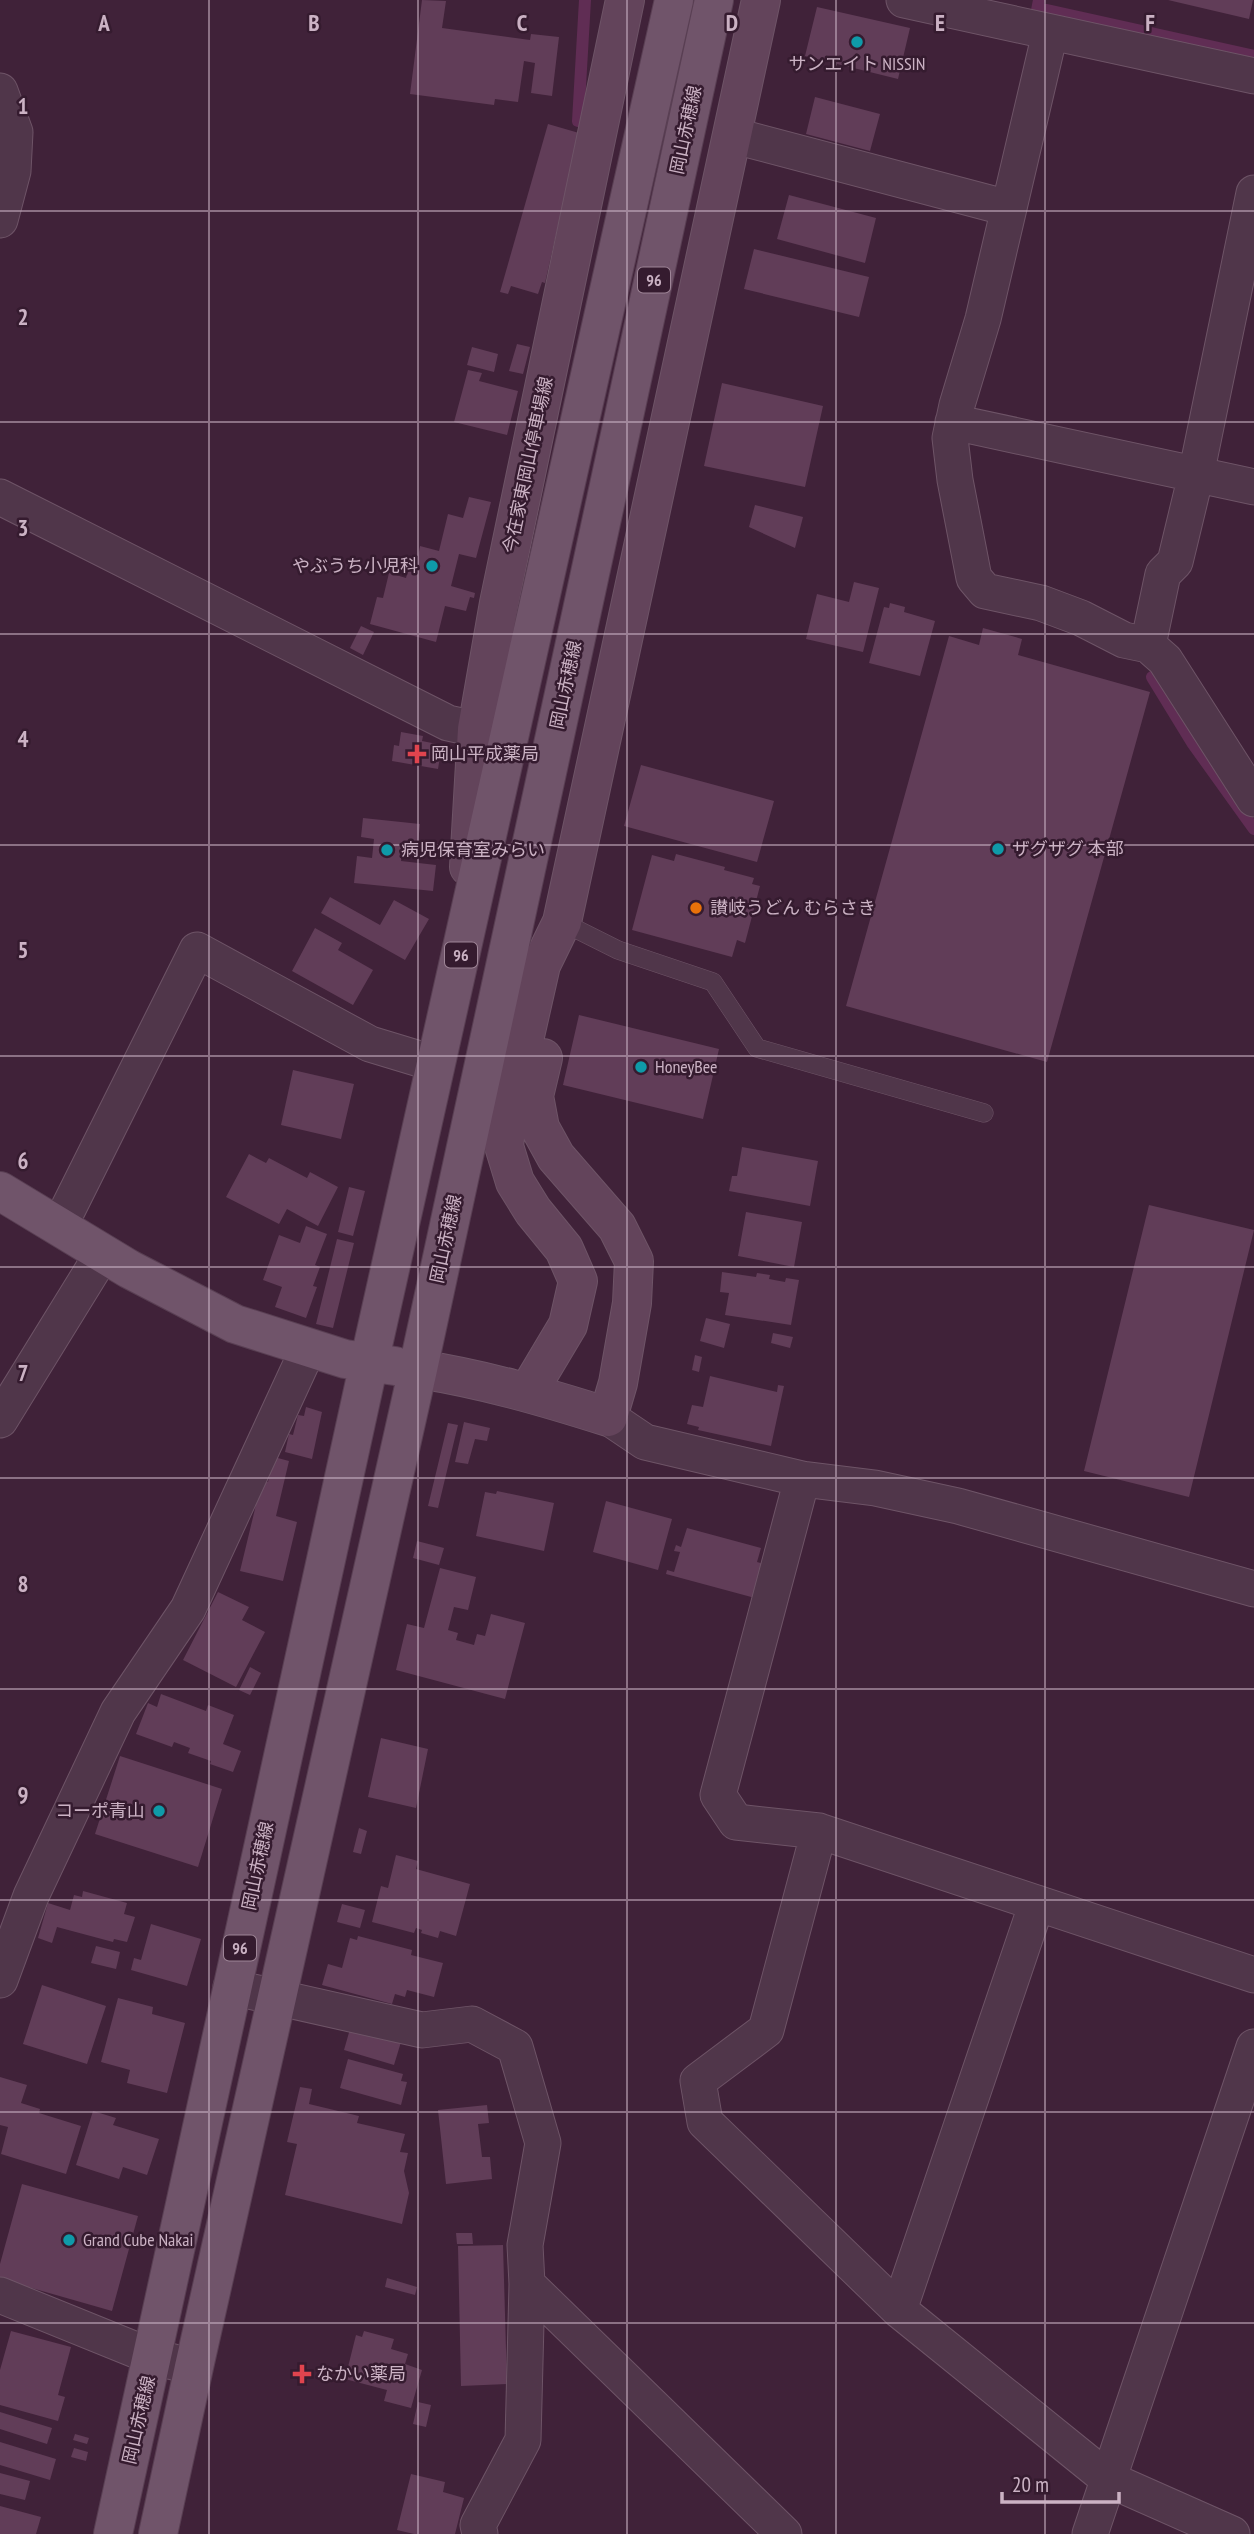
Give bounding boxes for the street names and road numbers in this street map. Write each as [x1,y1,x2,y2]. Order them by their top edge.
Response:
street label: 岡山赤穂線 [665,83,706,176]
road number: 96 [638,268,670,292]
street label: 今在家東岡山停車場線 [498,374,557,555]
street label: 岡山赤穂線 [545,638,586,731]
road number: 96 [445,942,477,967]
street label: 岡山赤穂線 [425,1192,466,1285]
street label: 岡山赤穂線 [237,1819,278,1912]
road number: 96 [224,1936,256,1960]
street label: 岡山赤穂線 [117,2373,160,2466]

